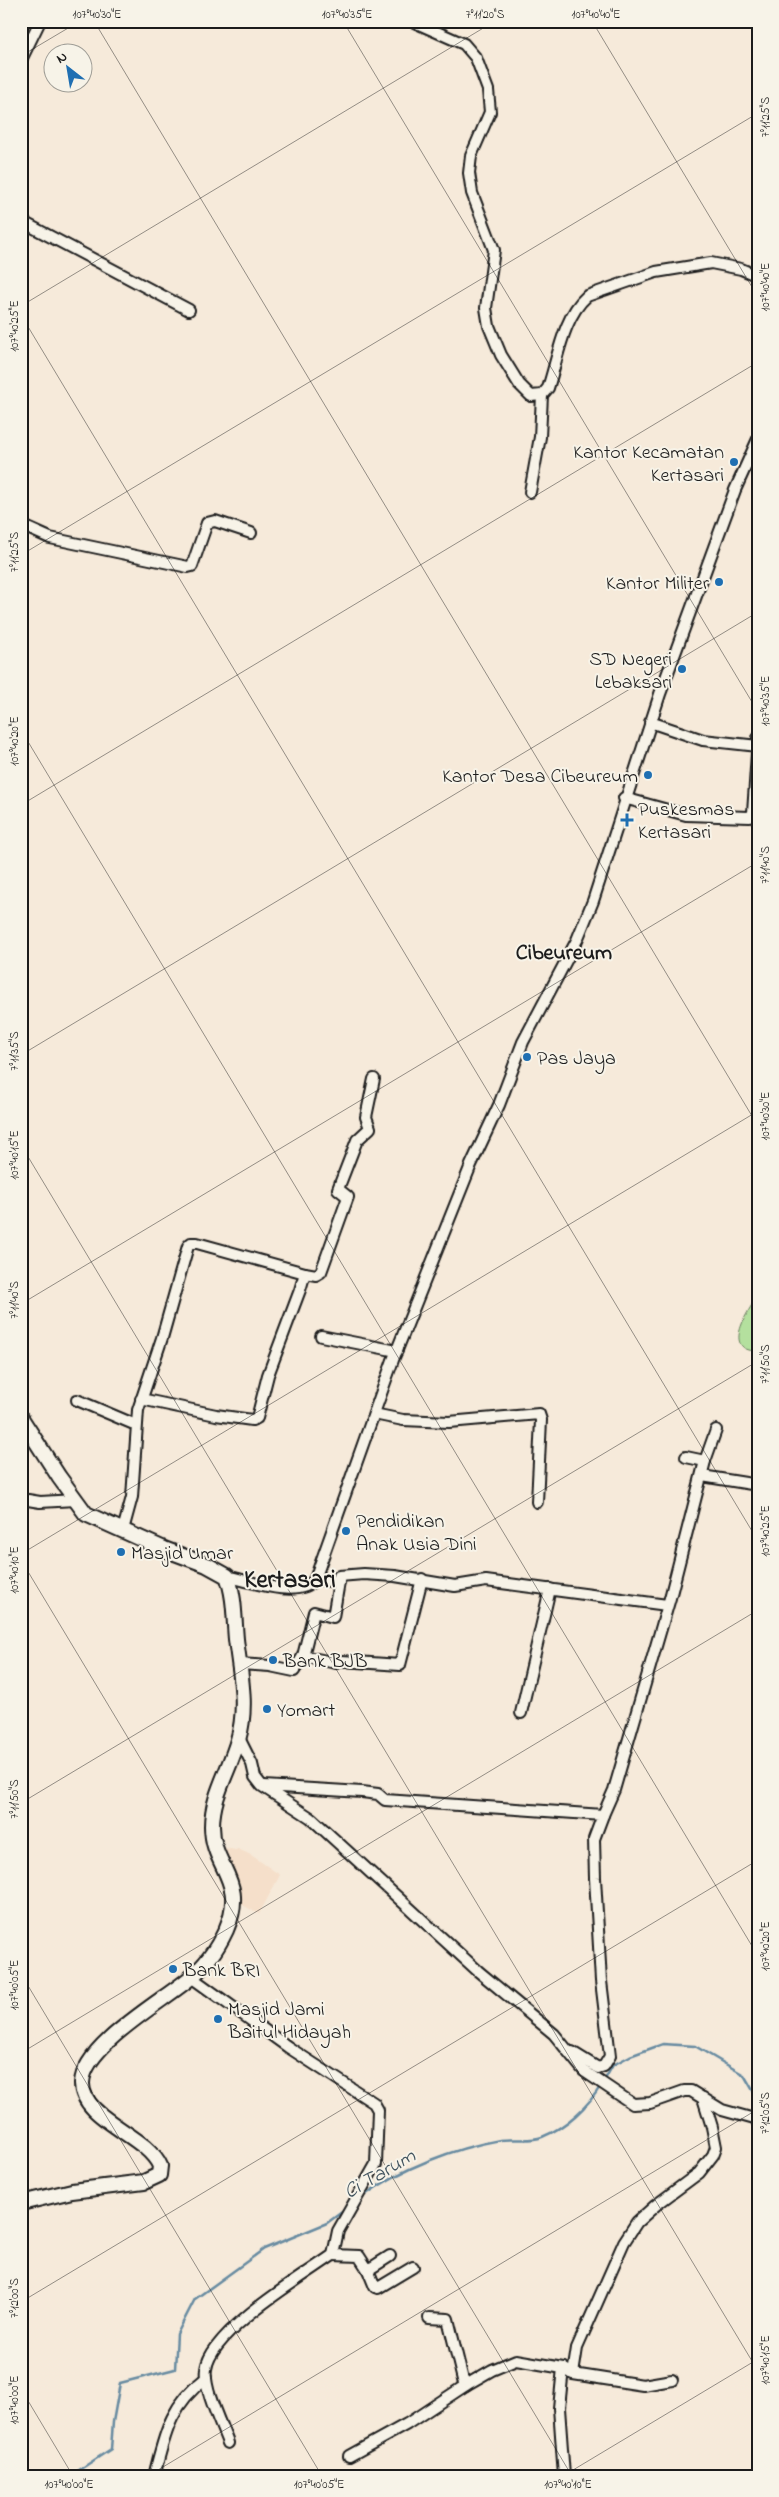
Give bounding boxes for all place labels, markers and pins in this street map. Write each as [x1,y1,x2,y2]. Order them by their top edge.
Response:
place label: Kantor Kecamatan Kertasari [573,439,724,491]
marker: Kantor Kecamatan Kertasari [728,456,740,468]
place label: Kantor Militer [606,570,710,599]
marker: Kantor Militer [713,576,725,588]
place label: SD Negeri Lebaksari [589,646,672,698]
marker: SD Negeri Lebaksari [676,663,688,675]
place label: Kantor Desa Cibeureum [442,763,638,792]
marker: Kantor Desa Cibeureum [642,769,654,781]
place label: Puskesmas Kertasari [638,796,734,848]
marker: Puskesmas Kertasari [620,813,634,827]
place label: Pas Jaya [537,1045,616,1074]
marker: Pas Jaya [521,1051,533,1063]
place label: Pendidikan Anak Usia Dini [356,1508,477,1560]
marker: Pendidikan Anak Usia Dini [340,1525,352,1537]
place label: Masjid Umar [131,1540,234,1569]
marker: Masjid Umar [115,1546,127,1558]
place label: Bank BJB [282,1648,368,1677]
marker: Bank BJB [267,1654,279,1666]
place label: Yomart [277,1697,335,1726]
marker: Yomart [261,1703,273,1715]
place label: Bank BRI [182,1957,260,1986]
marker: Bank BRI [167,1963,179,1975]
place label: Masjid Jami Baitul Hidayah [227,1996,351,2048]
marker: Masjid Jami Baitul Hidayah [212,2013,224,2025]

